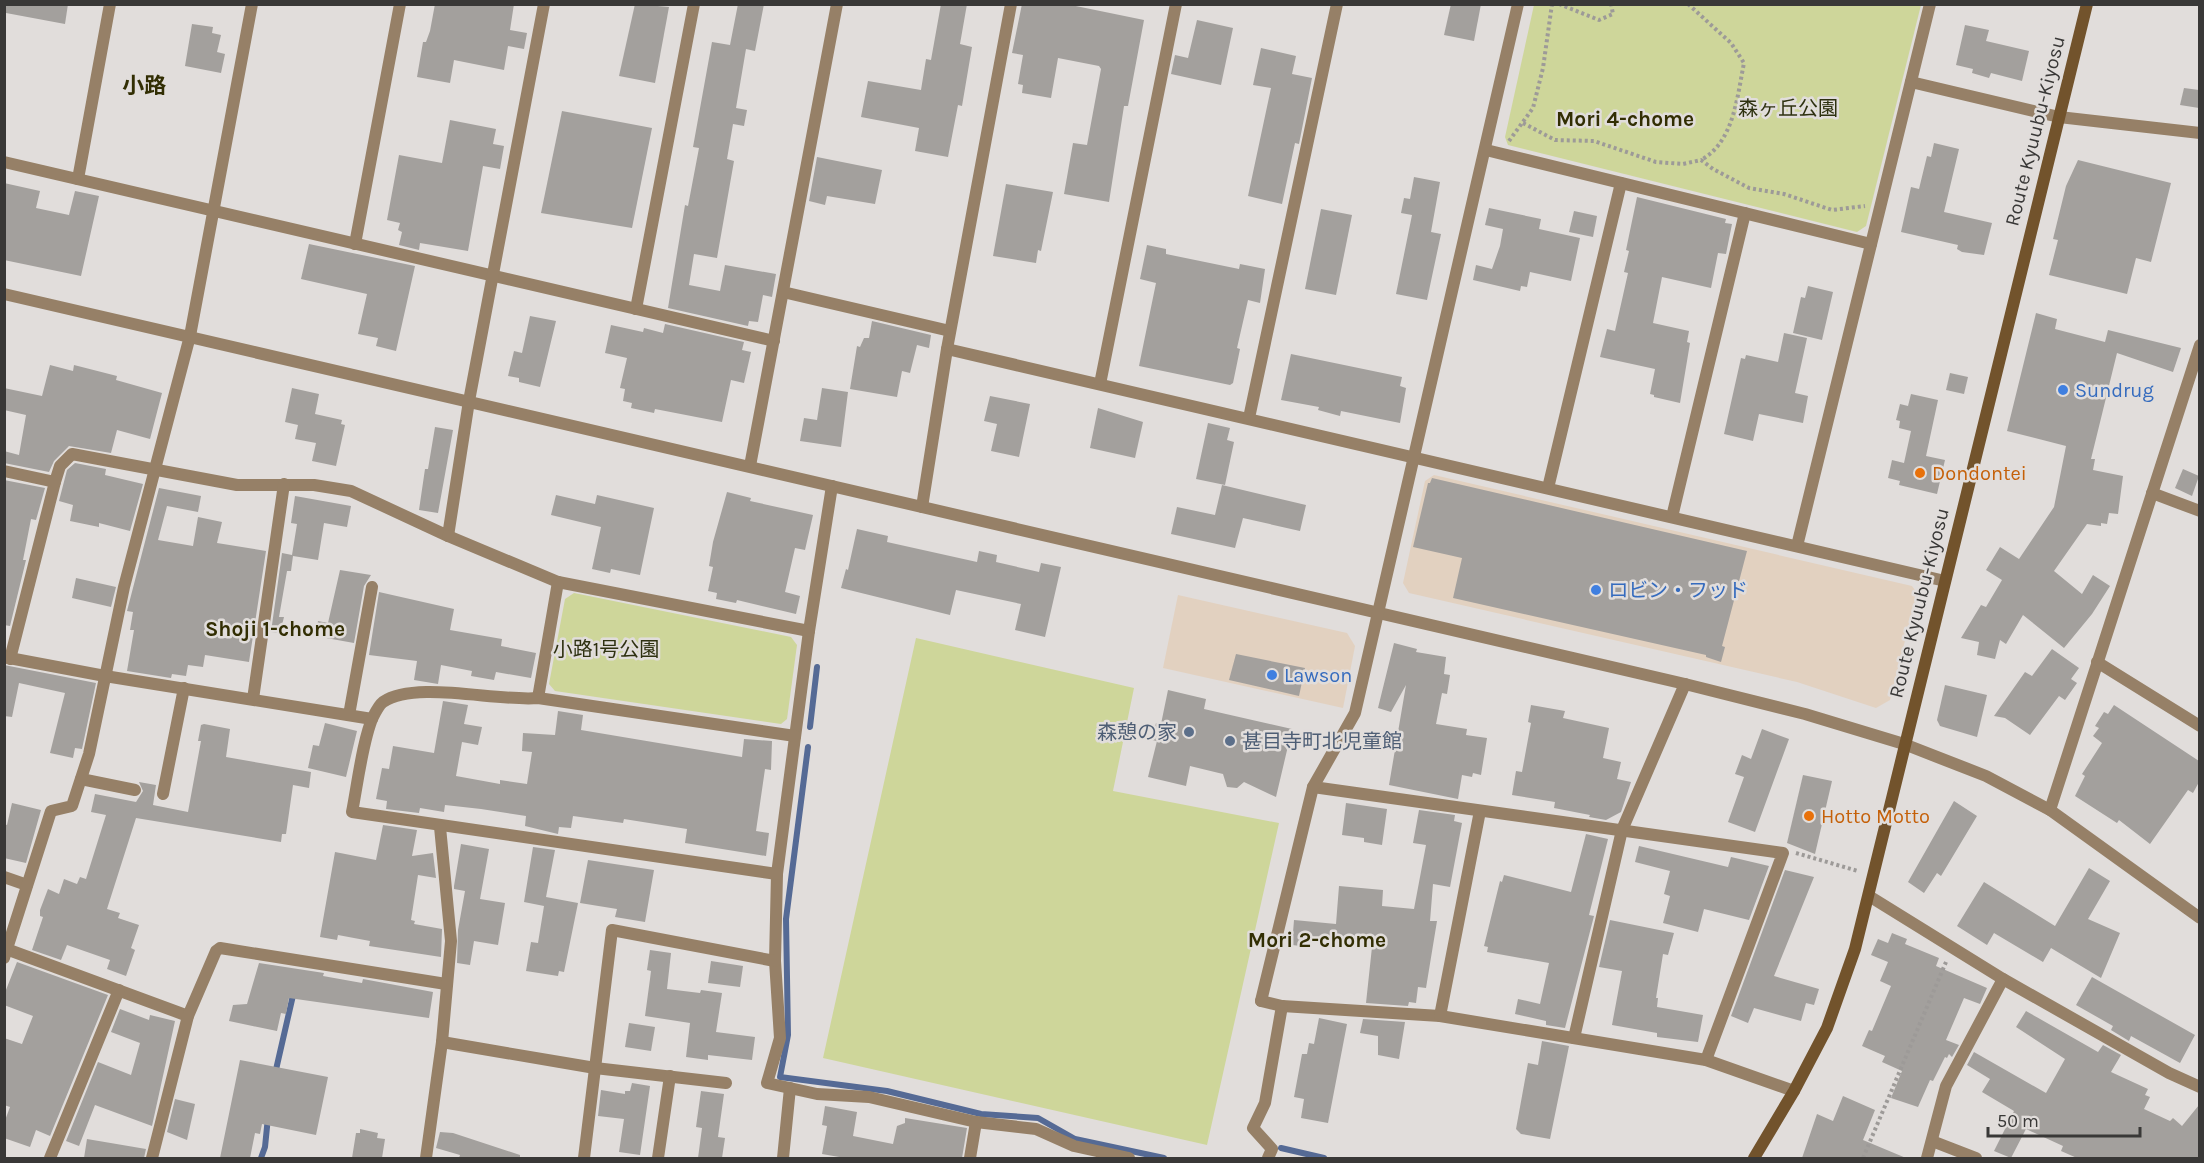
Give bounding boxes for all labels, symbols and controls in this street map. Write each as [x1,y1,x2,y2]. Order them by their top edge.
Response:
street label: Route Kyuubu-Kiyosu [2000,33,2070,229]
district label: 小路 [122,73,166,99]
park label: 森ヶ丘公園 [1738,97,1838,120]
district label: Mori 4-chome [1556,107,1694,131]
place label: Sundrug [2075,379,2154,402]
marker: Sundrug [2056,383,2070,397]
place label: Dondontei [1932,462,2027,485]
marker: Dondontei [1913,466,1927,480]
street label: Route Kyuubu-Kiyosu [1884,505,1954,701]
place label: ロビン・フッド [1608,579,1748,602]
marker: ロビン・フッド [1589,583,1603,597]
district label: Shoji 1-chome [205,617,345,641]
park label: 小路1号公園 [553,638,659,661]
place label: Lawson [1284,664,1352,687]
marker: Lawson [1265,668,1279,682]
place label: 森憩の家 [1097,721,1177,744]
marker: 森憩の家 [1182,725,1196,739]
place label: 甚目寺町北児童館 [1242,730,1402,753]
marker: 甚目寺町北児童館 [1223,734,1237,748]
place label: Hotto Motto [1821,805,1930,828]
marker: Hotto Motto [1802,809,1816,823]
district label: Mori 2-chome [1248,928,1386,952]
scale bar [1988,1100,2140,1138]
text: 50 m [1997,1110,2039,1132]

